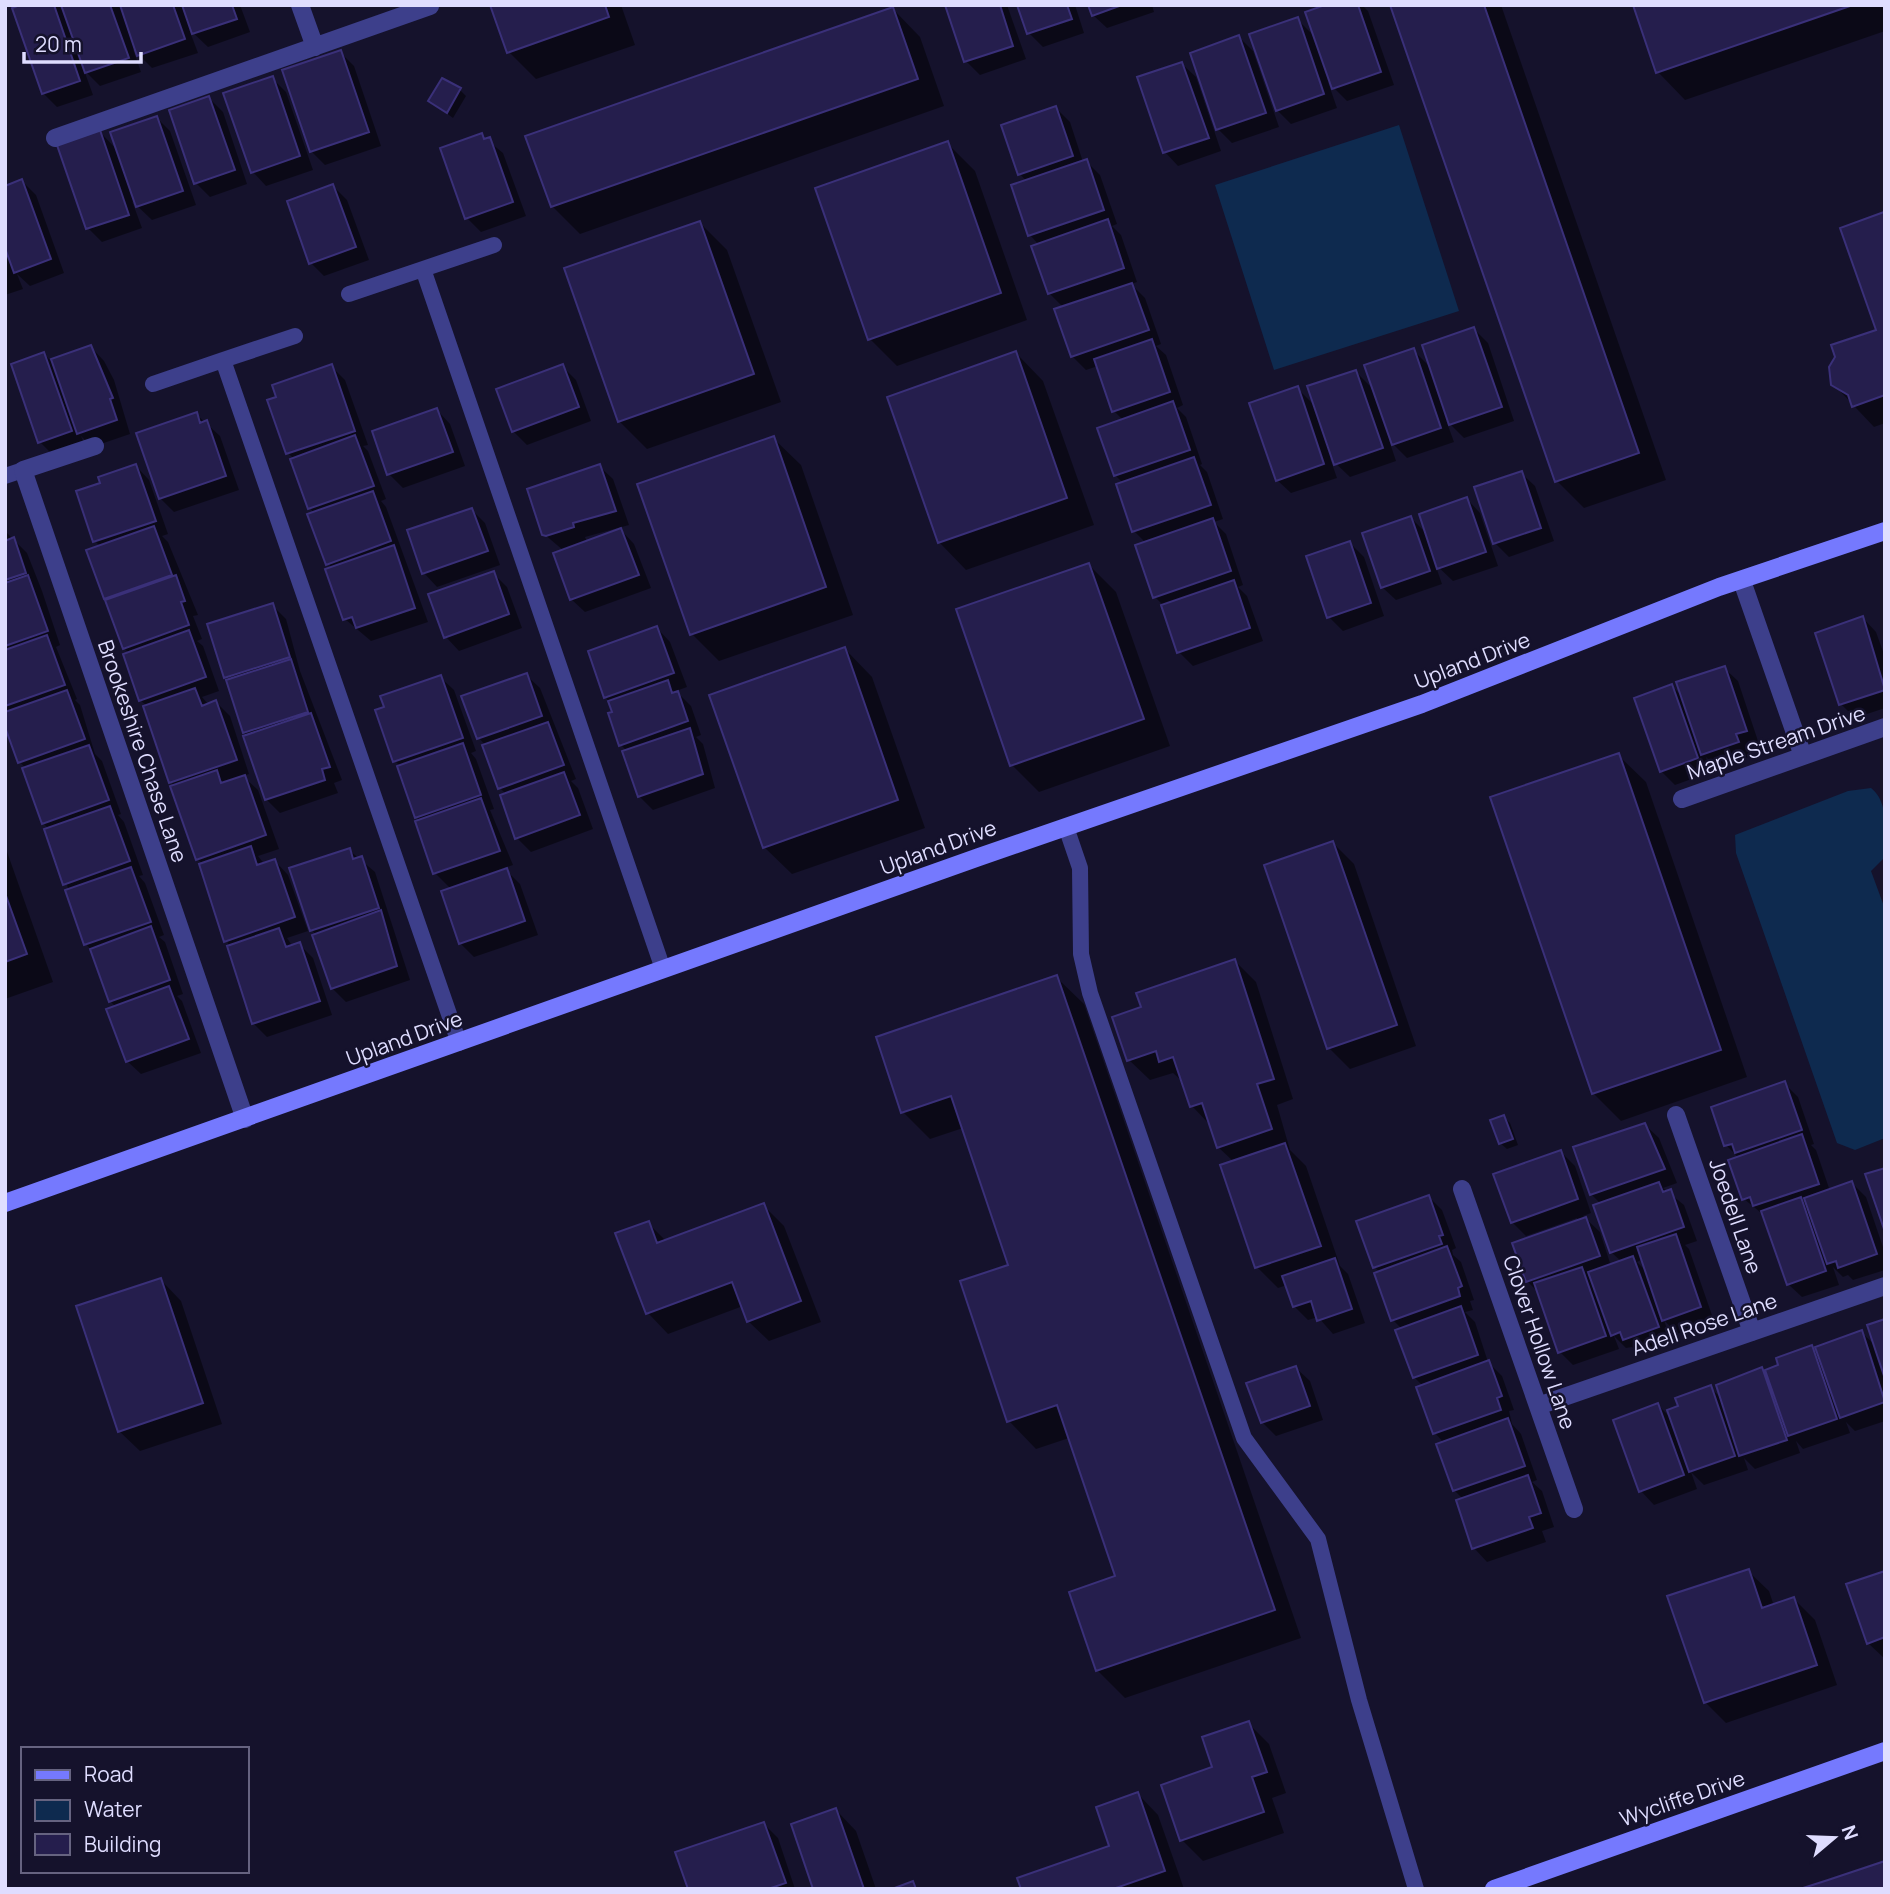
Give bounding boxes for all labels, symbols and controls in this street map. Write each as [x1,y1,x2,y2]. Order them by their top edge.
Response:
scale bar [24,21,142,65]
text: 20 m [35,30,82,58]
street label: Upland Drive [1410,625,1534,695]
street label: Brookeshire Chase Lane [92,636,194,866]
street label: Maple Stream Drive [1683,698,1869,786]
street label: Upland Drive [876,813,1000,881]
street label: Upland Drive [342,1004,466,1072]
street label: Joedell Lane [1703,1155,1769,1277]
street label: Clover Hollow Lane [1497,1251,1583,1433]
street label: Adell Rose Lane [1628,1286,1780,1362]
legend [21,1747,248,1873]
text: Road [84,1760,134,1788]
street label: Wycliffe Drive [1616,1764,1748,1832]
text: Water [84,1795,143,1823]
north arrow [1799,1803,1869,1873]
text: N [1836,1822,1865,1843]
text: Building [84,1830,161,1858]

